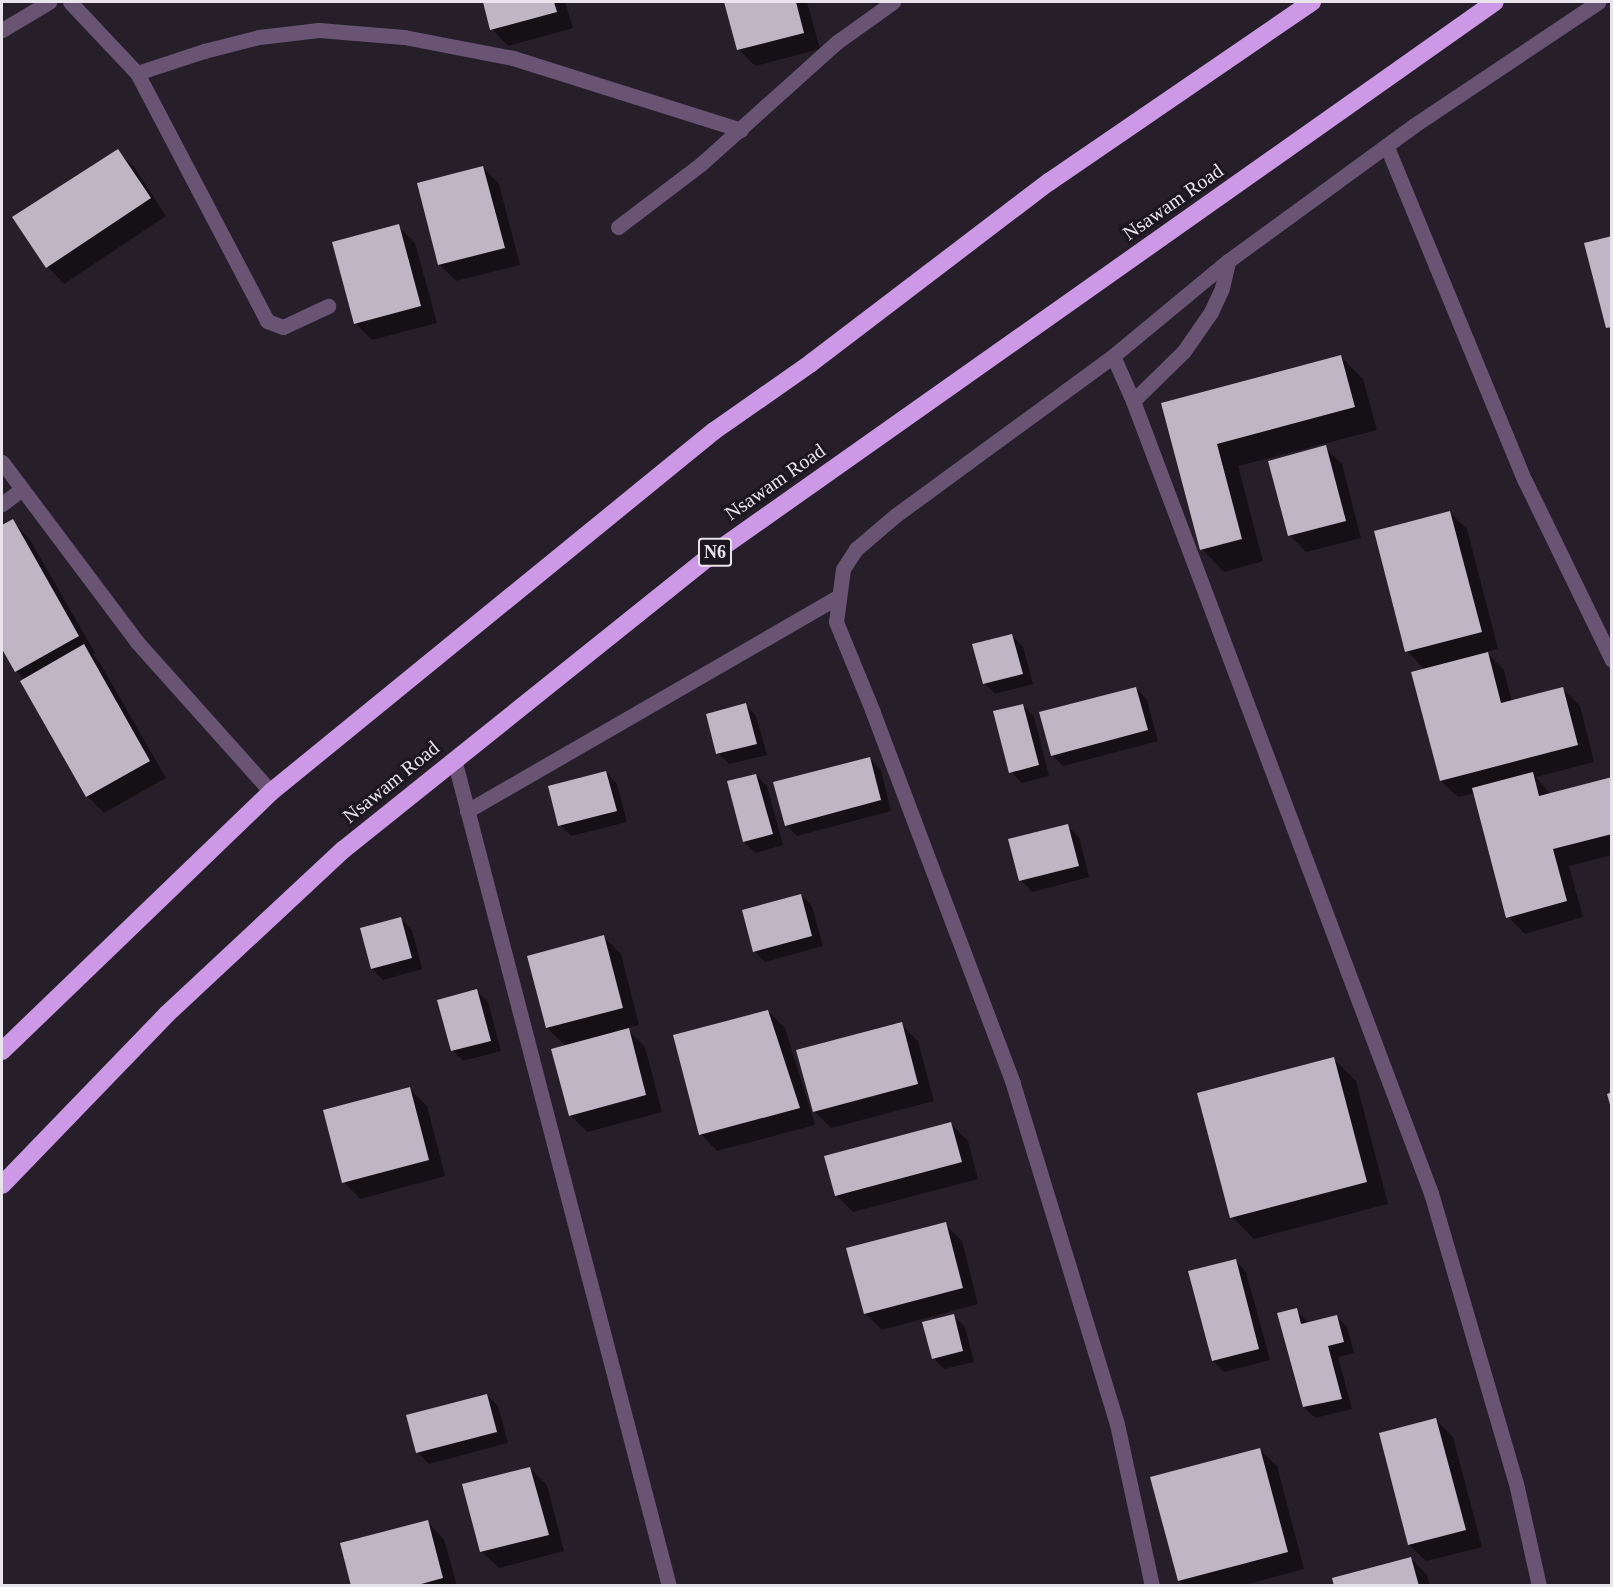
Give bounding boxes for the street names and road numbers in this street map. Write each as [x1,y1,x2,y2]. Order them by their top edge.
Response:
street label: Nsawam Road [1118,159,1228,245]
street label: Nsawam Road [720,439,830,525]
road number: N6 [697,537,733,567]
street label: Nsawam Road [338,736,444,828]

